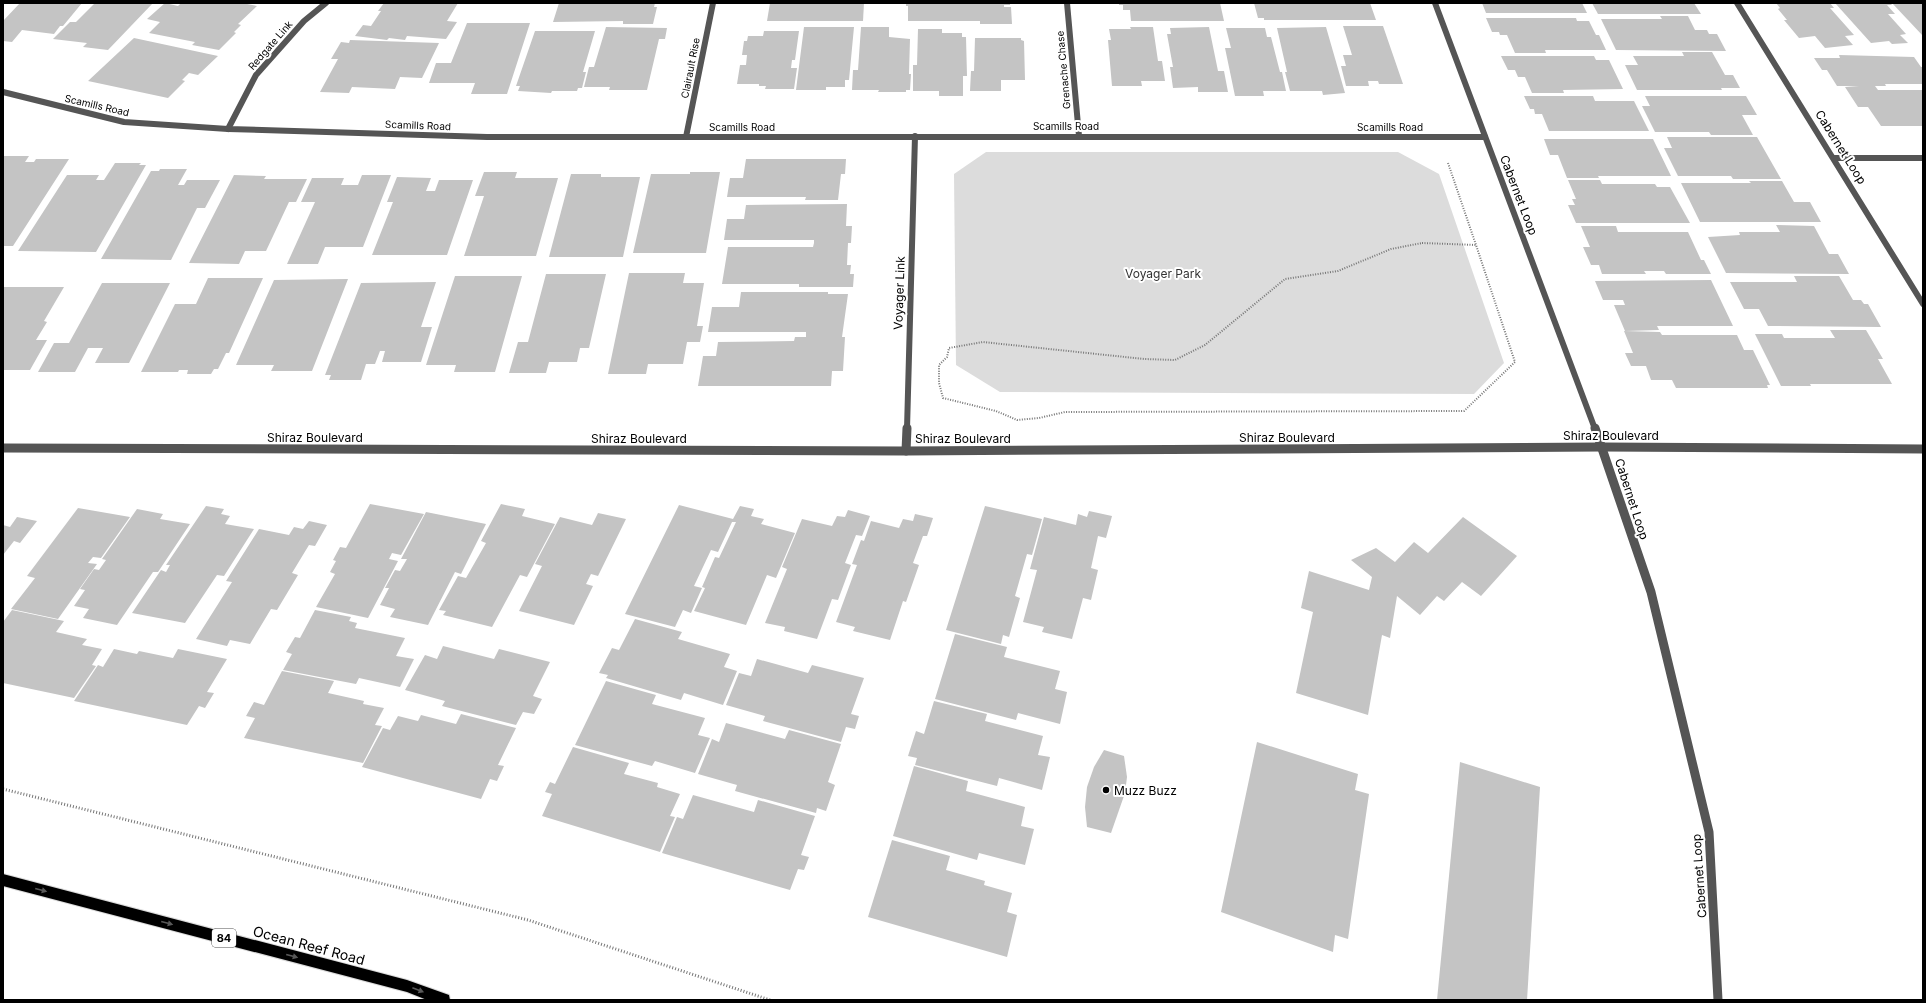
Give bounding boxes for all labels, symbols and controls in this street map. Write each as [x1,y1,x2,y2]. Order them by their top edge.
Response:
street label: Redgate Link [245,18,295,72]
street label: Grenache Chase [1054,30,1072,110]
street label: Clairault Rise [678,36,702,99]
street label: Scamills Road [63,92,131,118]
street label: Cabernet Loop [1812,107,1870,187]
street label: Scamills Road [385,118,451,132]
street label: Scamills Road [1033,120,1099,132]
street label: Scamills Road [709,121,775,133]
street label: Scamills Road [1357,121,1423,133]
street label: Cabernet Loop [1497,153,1541,237]
street label: Voyager Link [890,256,908,330]
park label: Voyager Park [1125,266,1201,281]
street label: Shiraz Boulevard [1563,428,1659,443]
street label: Shiraz Boulevard [267,430,363,445]
street label: Shiraz Boulevard [1239,430,1335,445]
street label: Shiraz Boulevard [591,431,687,446]
street label: Shiraz Boulevard [915,431,1011,446]
street label: Cabernet Loop [1612,457,1652,541]
place label: Muzz Buzz [1114,783,1177,798]
marker: Muzz Buzz [1101,785,1111,795]
street label: Cabernet Loop [1689,833,1709,919]
one-way arrow [35,887,47,893]
one-way arrow [161,920,173,926]
street label: Ocean Reef Road [251,922,367,968]
road number: 84 [212,929,236,947]
one-way arrow [287,953,299,959]
one-way arrow [412,987,423,993]

